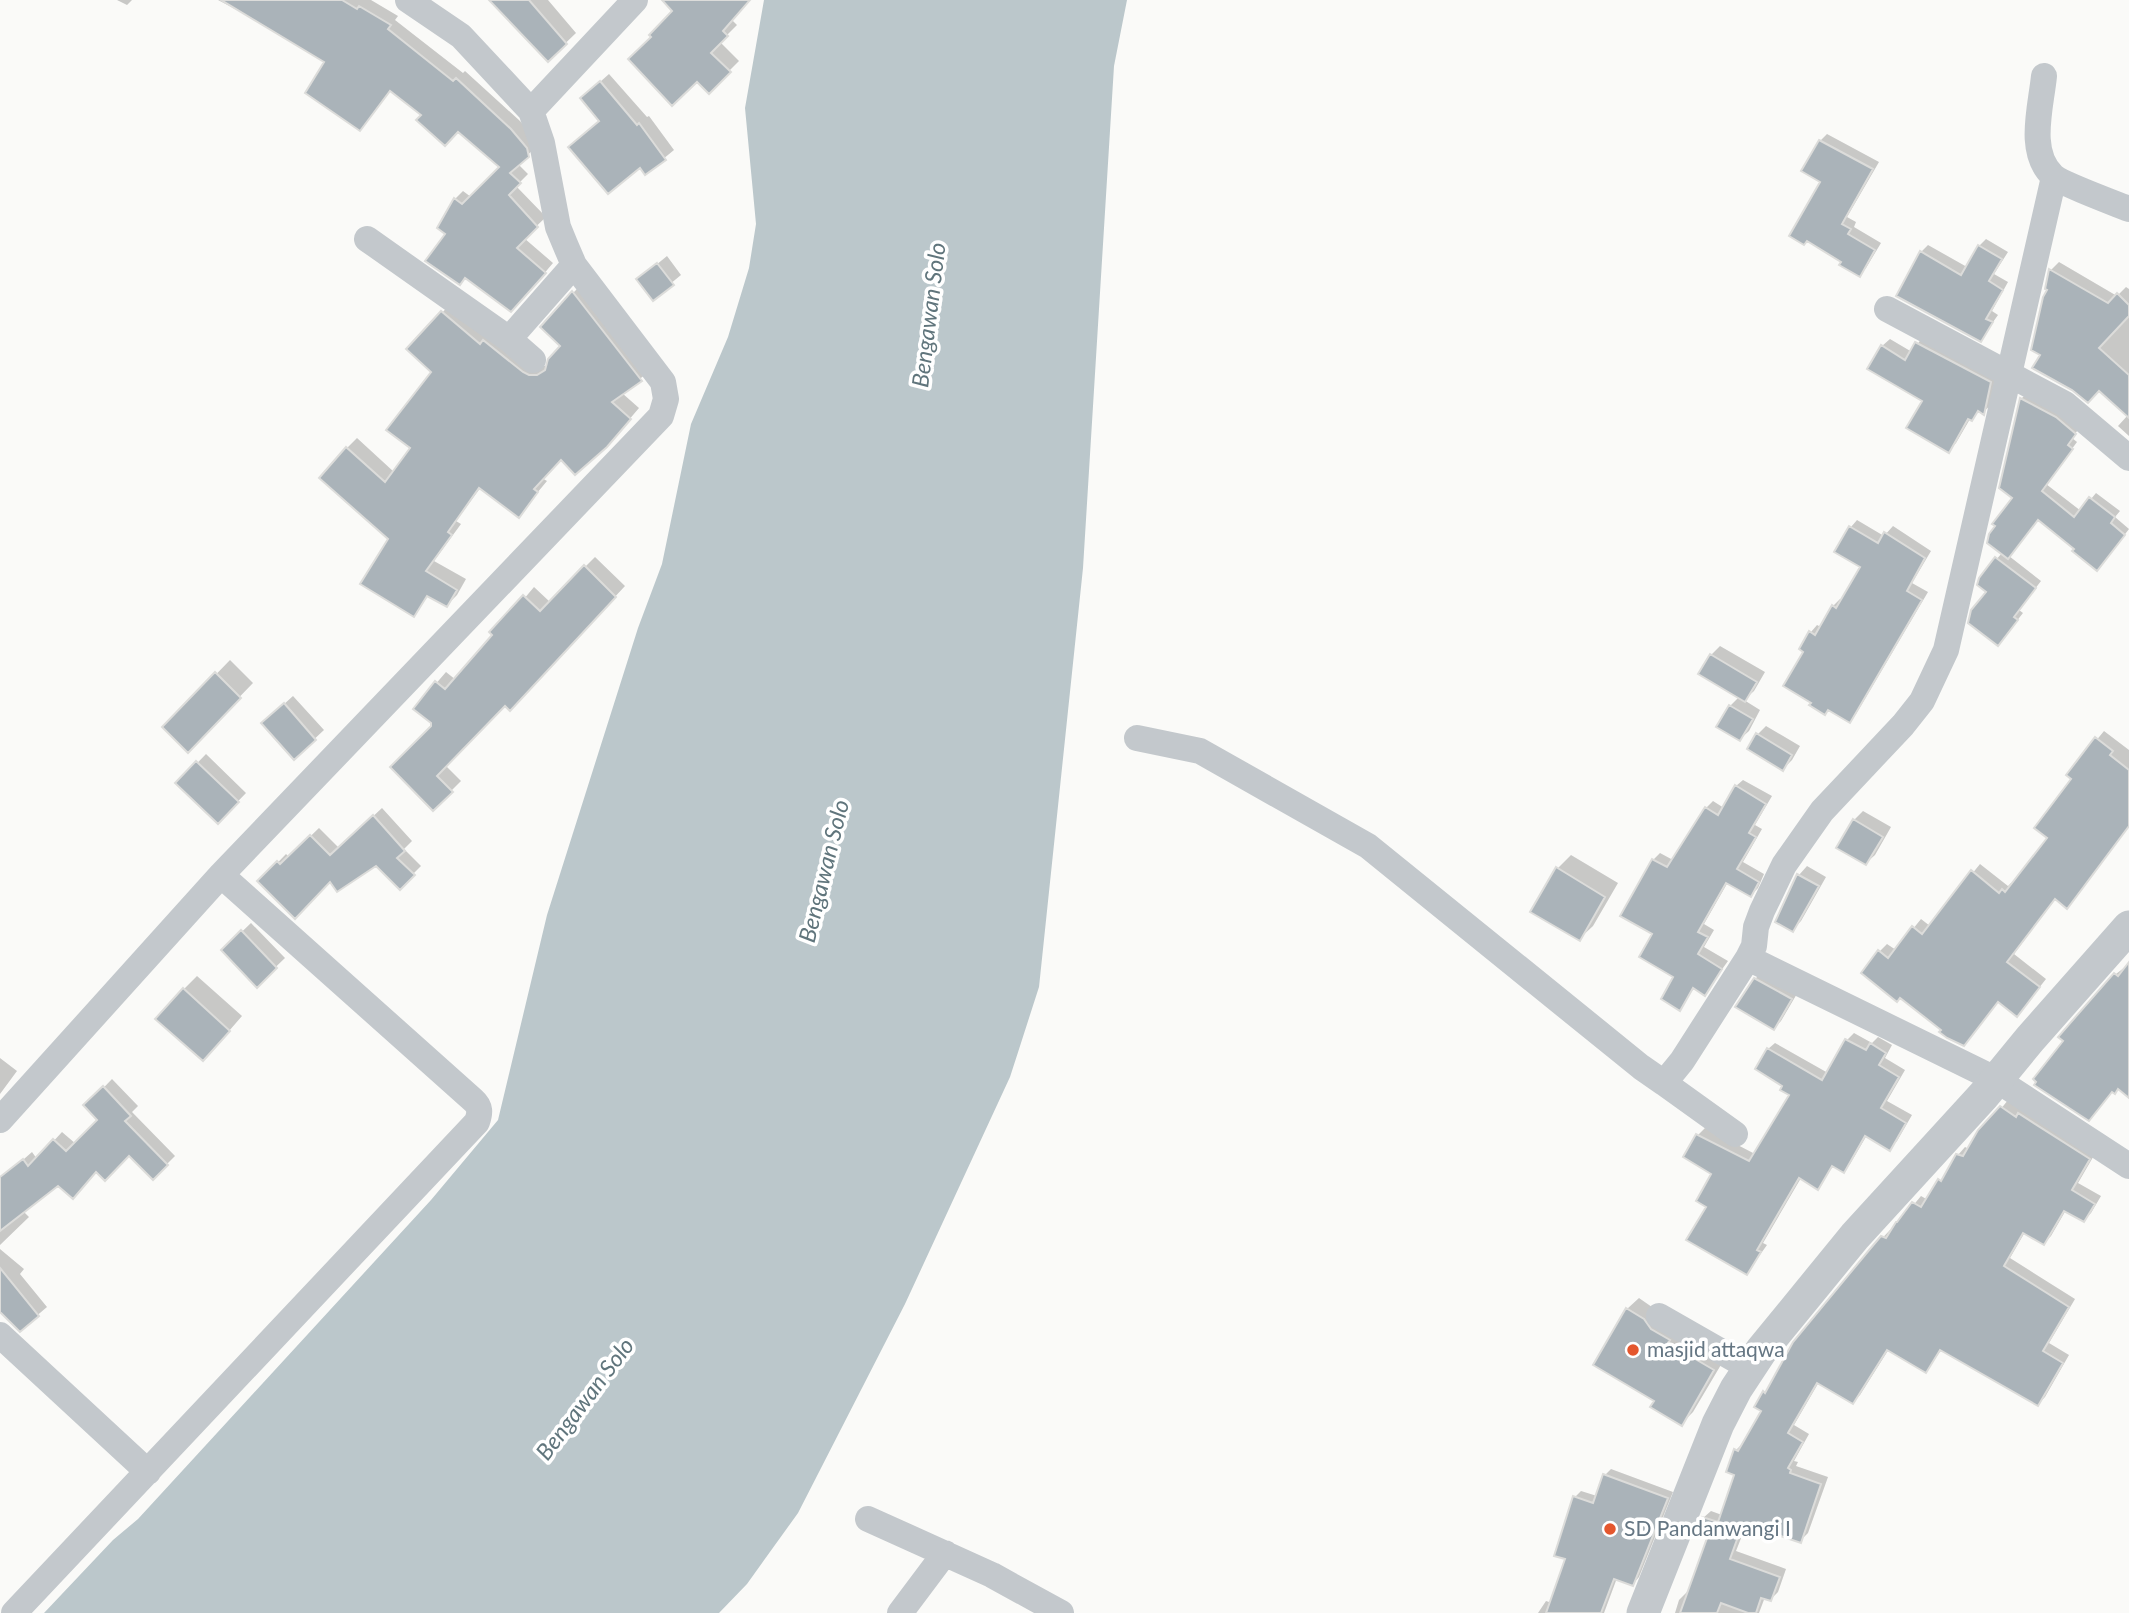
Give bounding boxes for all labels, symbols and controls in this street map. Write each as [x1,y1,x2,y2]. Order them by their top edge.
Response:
water label: Bengawan Solo [905,241,951,389]
water label: Bengawan Solo [792,797,854,945]
water label: Bengawan Solo [529,1332,639,1465]
place label: masjid attaqwa [1647,1336,1785,1361]
marker: masjid attaqwa [1625,1342,1641,1358]
place label: SD Pandanwangi I [1624,1515,1791,1540]
marker: SD Pandanwangi I [1602,1521,1618,1537]

